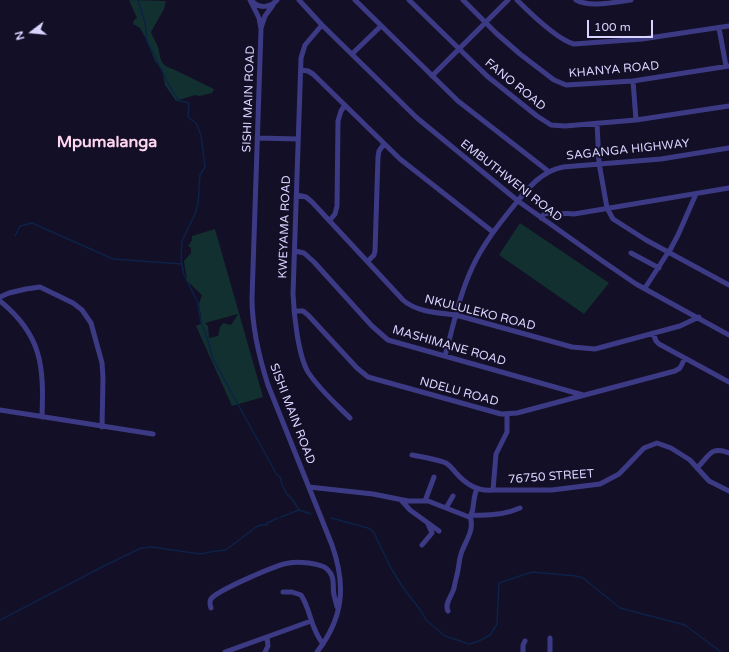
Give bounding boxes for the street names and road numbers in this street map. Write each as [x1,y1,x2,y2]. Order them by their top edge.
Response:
street label: SISHI MAIN ROAD [240,45,258,153]
street label: FANO ROAD [482,56,548,114]
street label: KHANYA ROAD [568,59,660,81]
street label: SAGANGA HIGHWAY [566,136,690,164]
street label: EMBUTHWENI ROAD [457,137,565,225]
street label: KWEYAMA ROAD [276,175,294,279]
street label: NKULULEKO ROAD [423,292,537,334]
street label: MASHIMANE ROAD [391,323,507,369]
street label: SISHI MAIN ROAD [266,362,318,466]
street label: NDELU ROAD [418,375,500,409]
street label: 76750 STREET [507,467,595,487]

